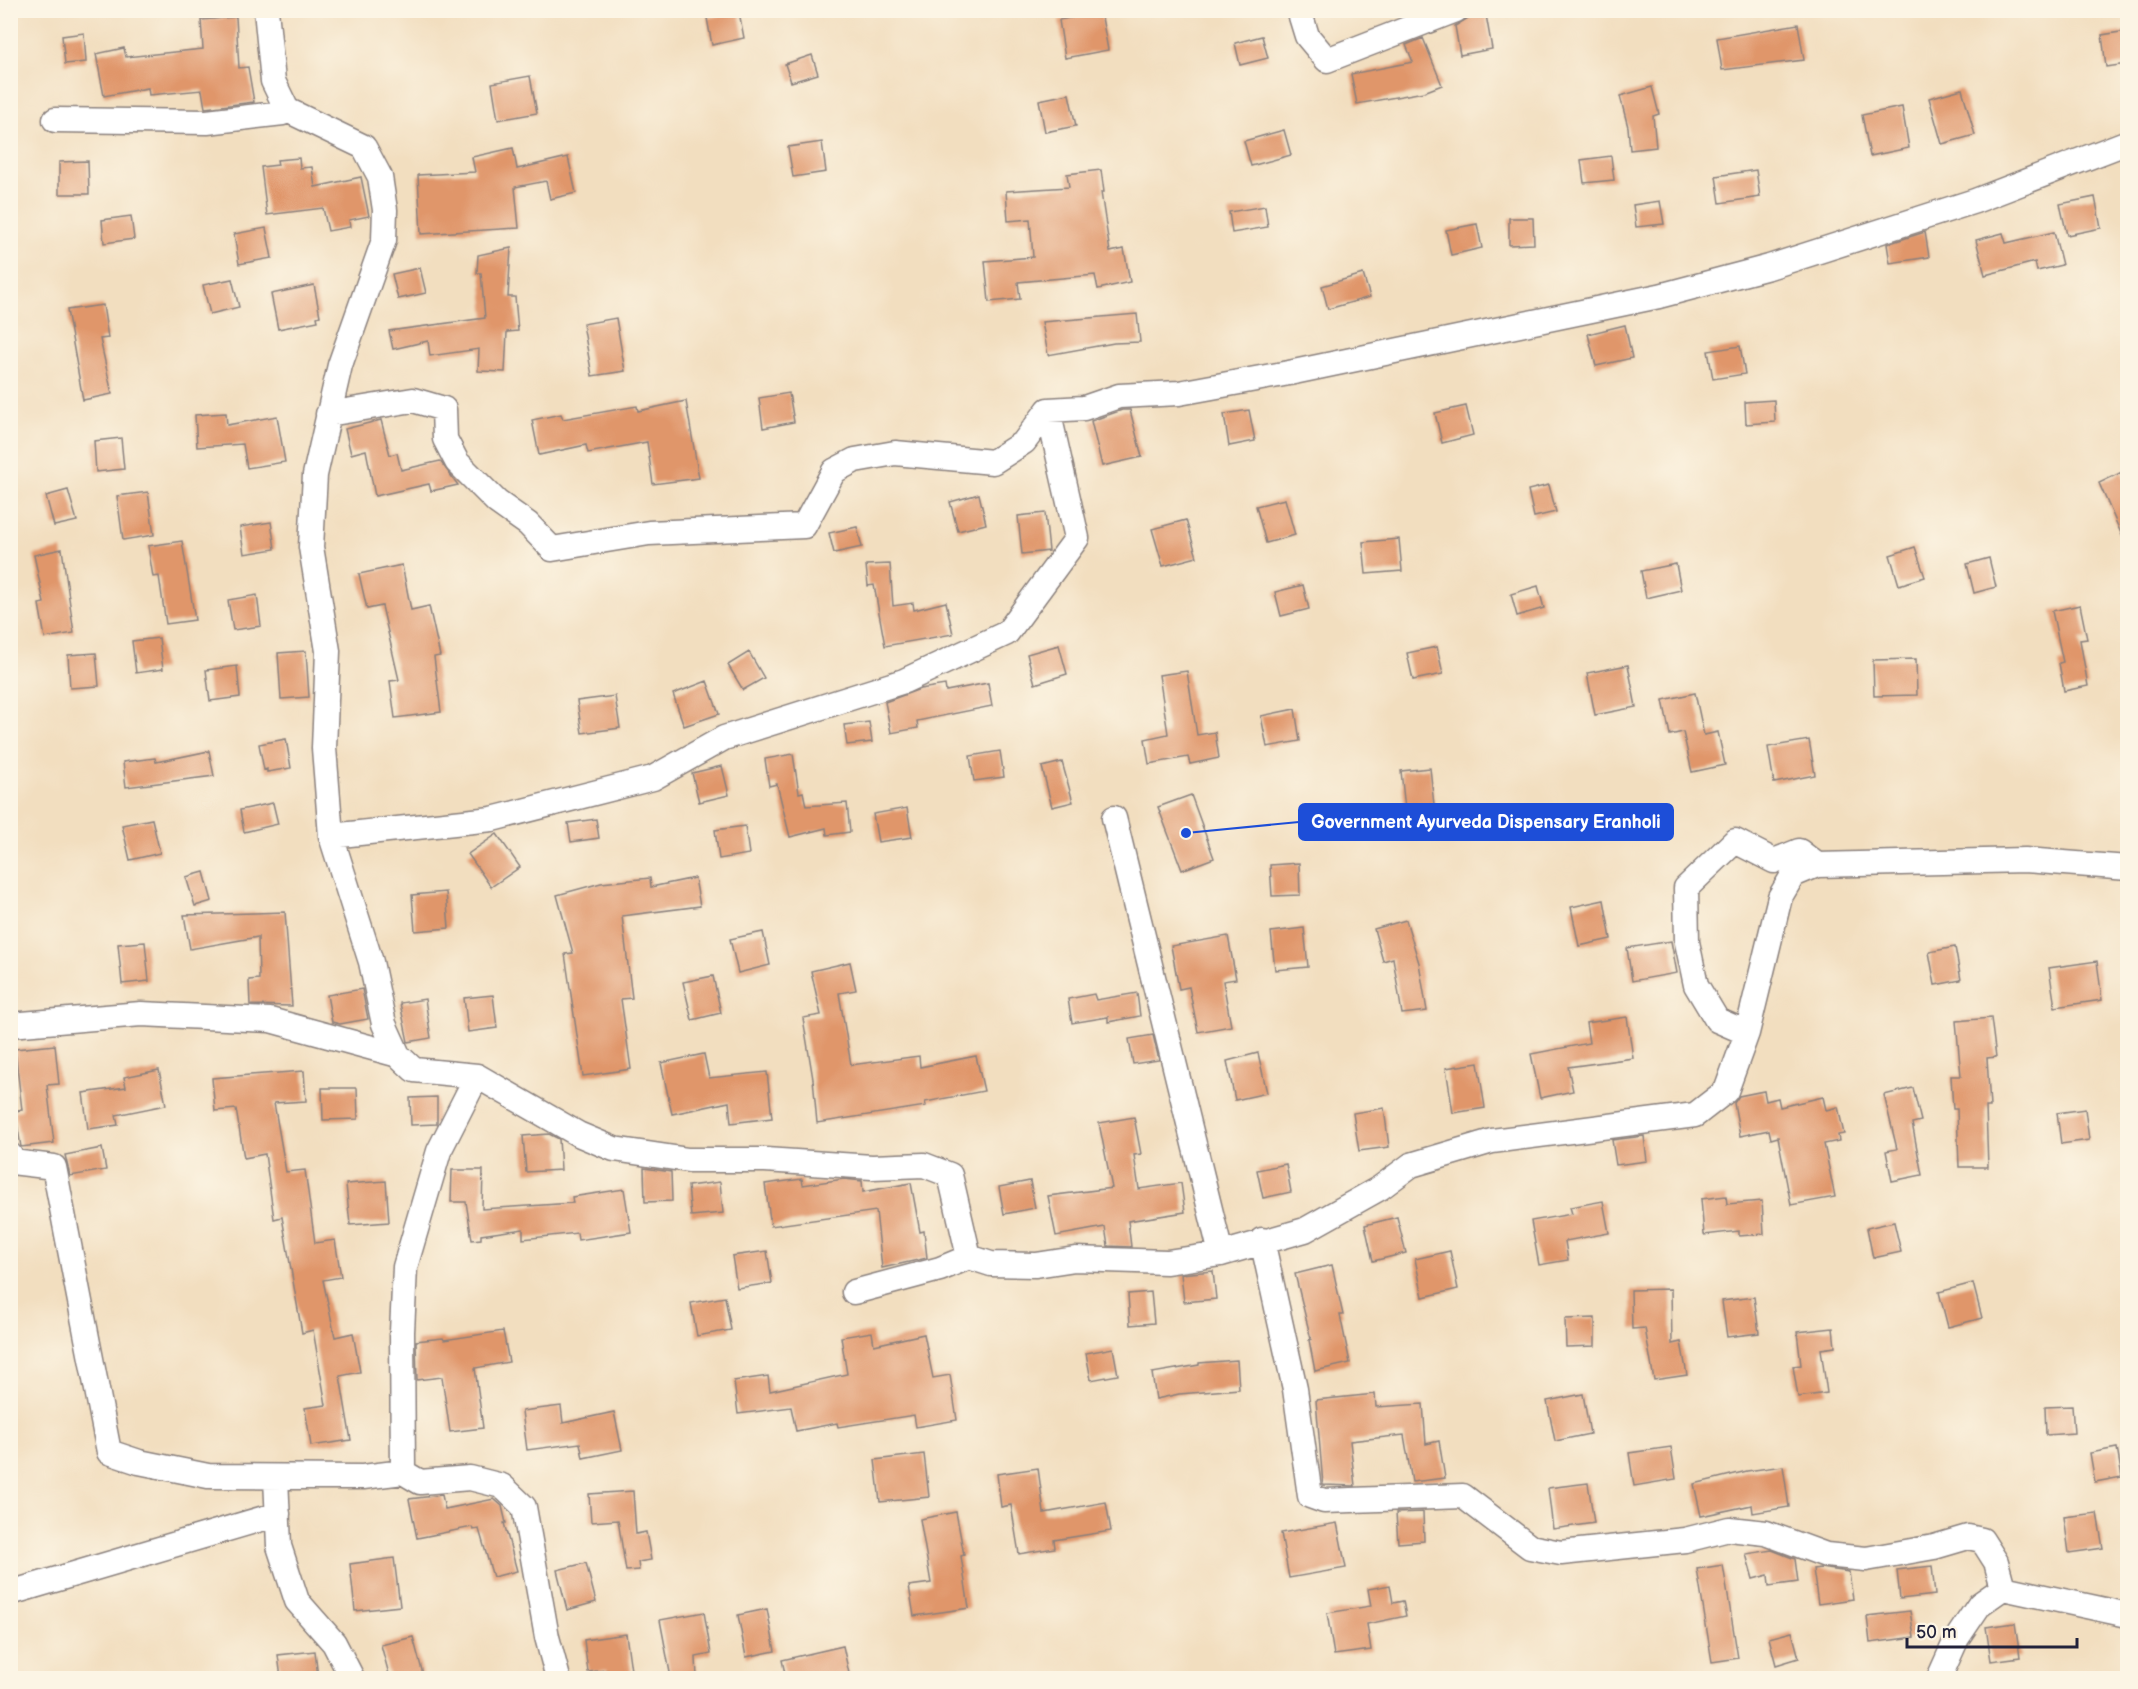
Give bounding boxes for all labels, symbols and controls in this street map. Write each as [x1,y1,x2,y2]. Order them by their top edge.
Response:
callout: Government Ayurveda Dispensary Eranholi [1299,804,1673,840]
text: Government Ayurveda Dispensary Eranholi [1311,812,1661,833]
scale bar [1907,1611,2076,1649]
text: 50 m [1916,1622,1957,1643]

